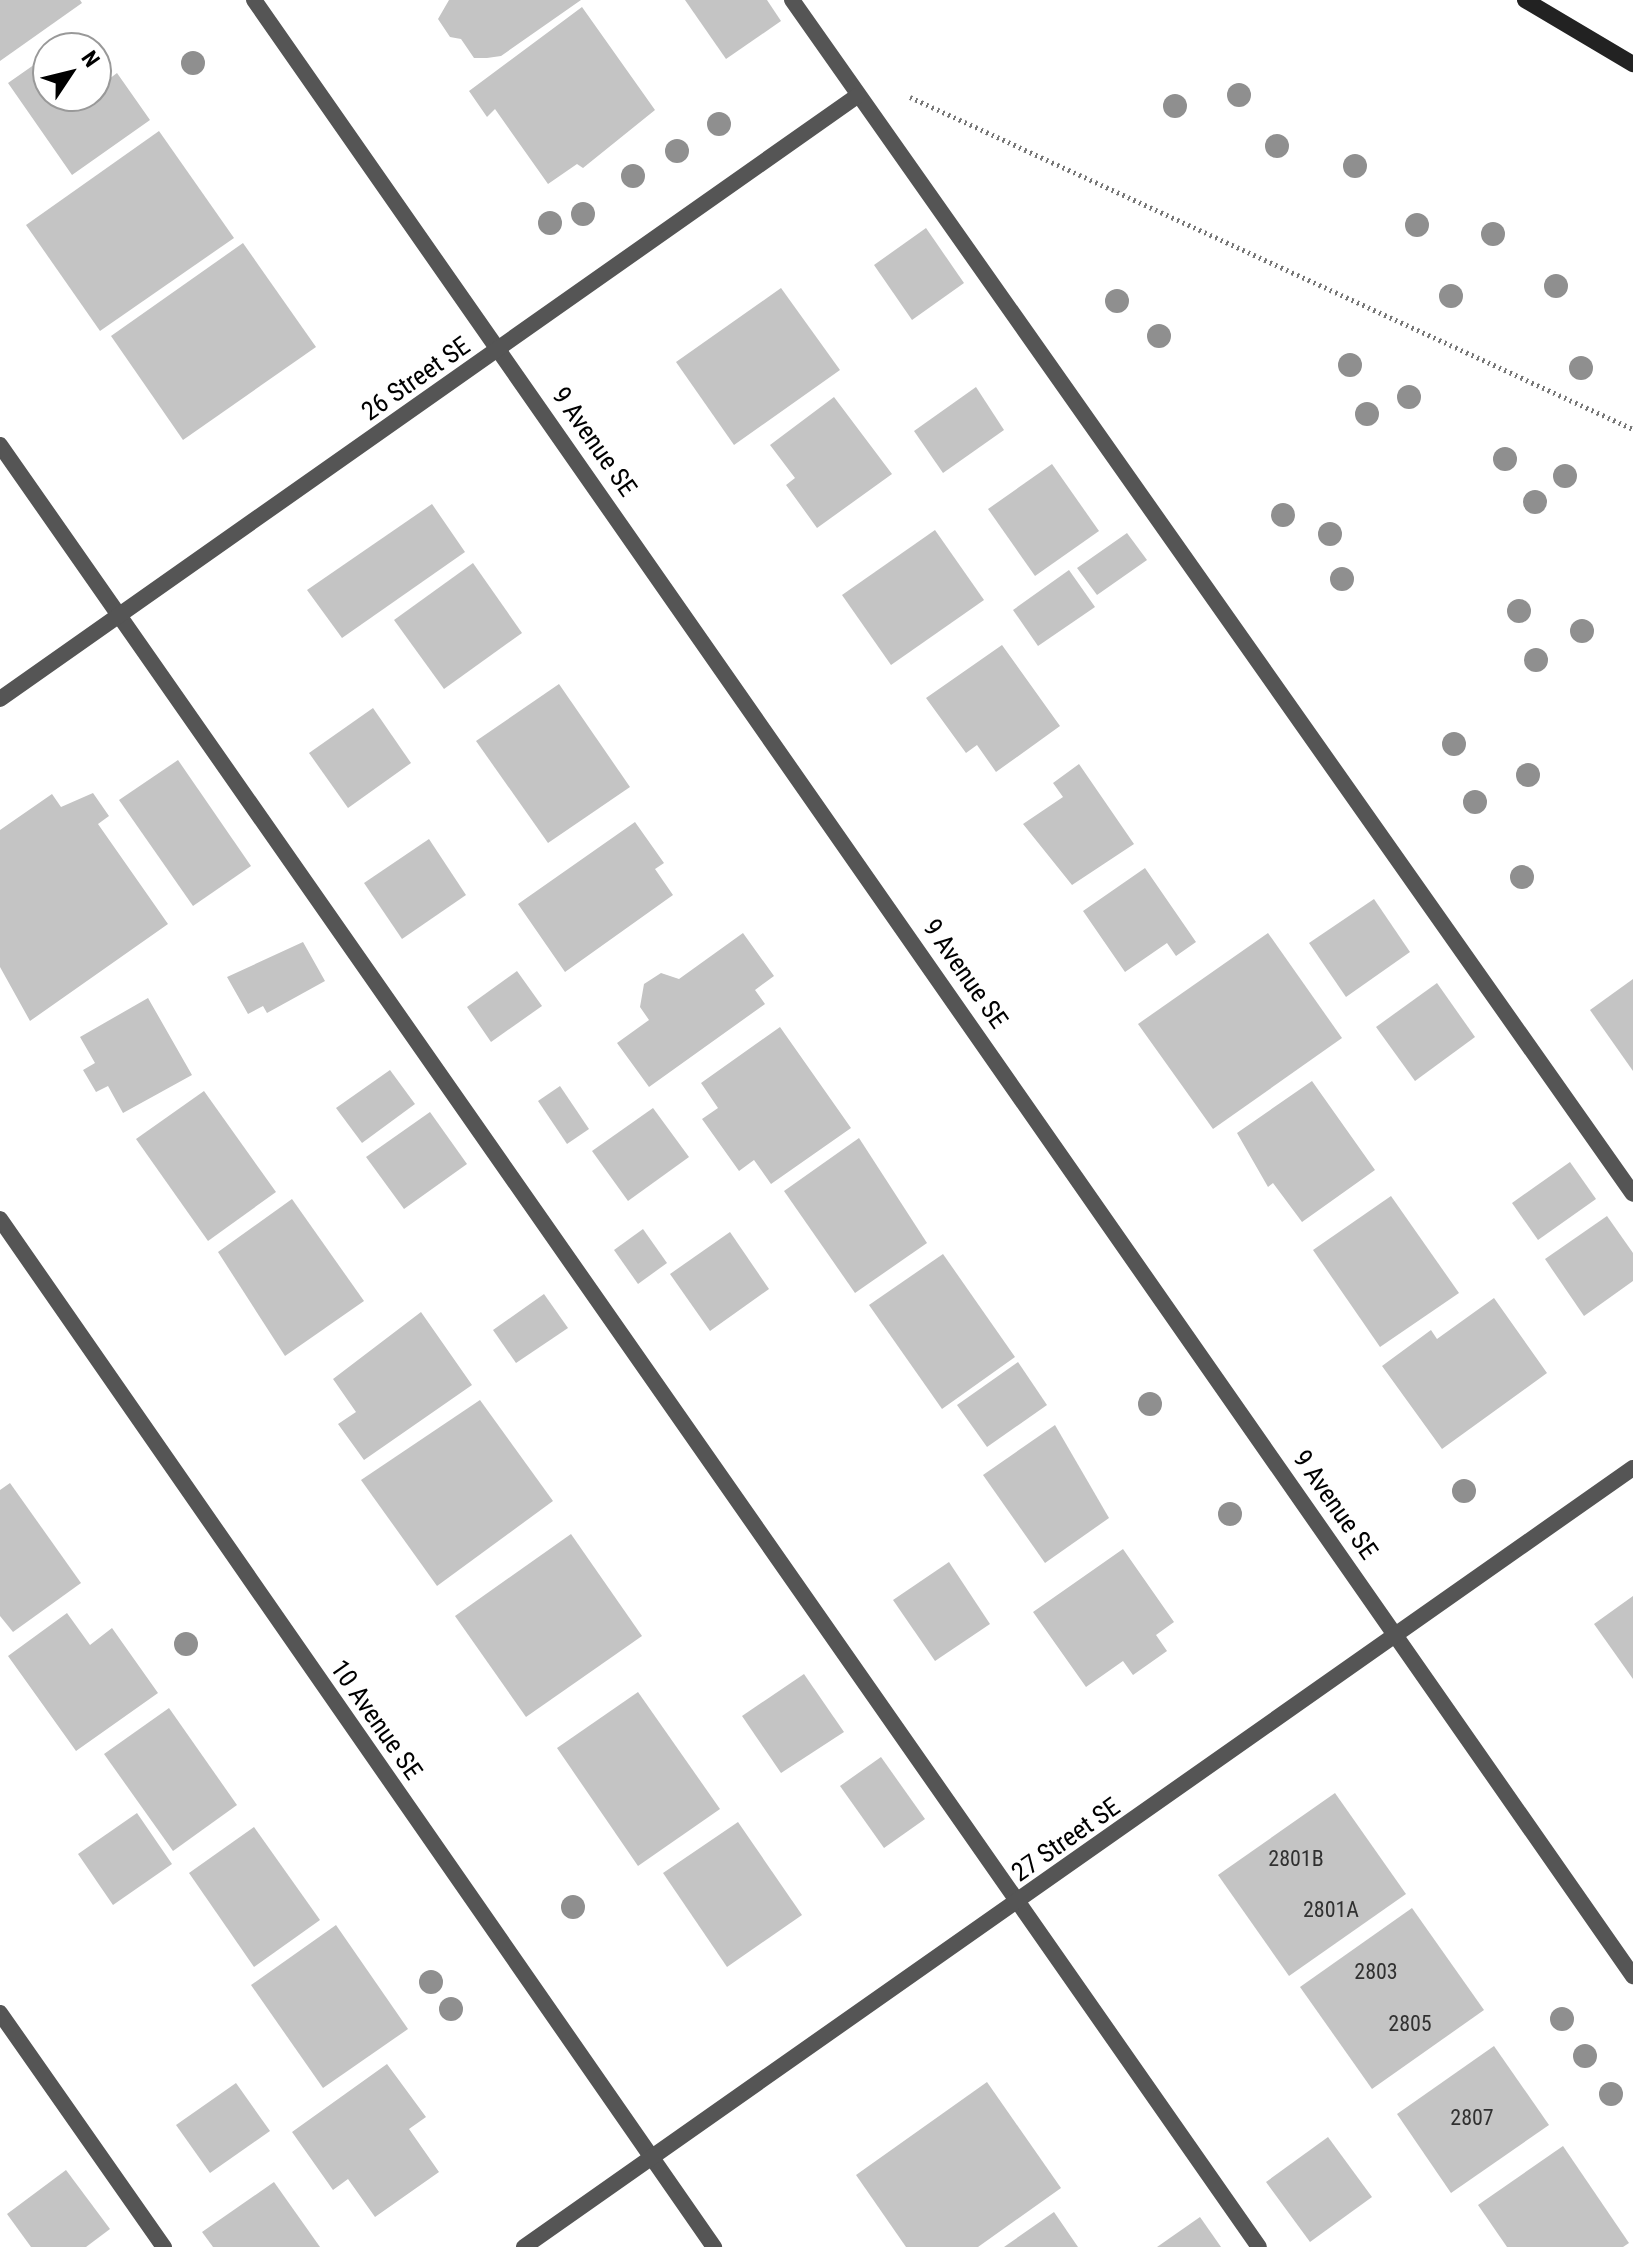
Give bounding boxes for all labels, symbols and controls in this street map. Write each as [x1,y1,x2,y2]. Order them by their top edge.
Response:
north arrow [32,32,112,112]
text: N [76,46,105,72]
street label: 26 Street SE [356,330,476,428]
street label: 9 Avenue SE [545,381,643,503]
street label: 9 Avenue SE [916,913,1014,1035]
street label: 9 Avenue SE [1286,1444,1384,1566]
street label: 10 Avenue SE [323,1654,429,1786]
street label: 27 Street SE [1006,1791,1126,1889]
house number: 2801B [1268,1846,1324,1872]
house number: 2801A [1303,1897,1359,1923]
house number: 2803 [1354,1959,1398,1985]
house number: 2805 [1388,2011,1432,2037]
house number: 2807 [1450,2105,1494,2131]

